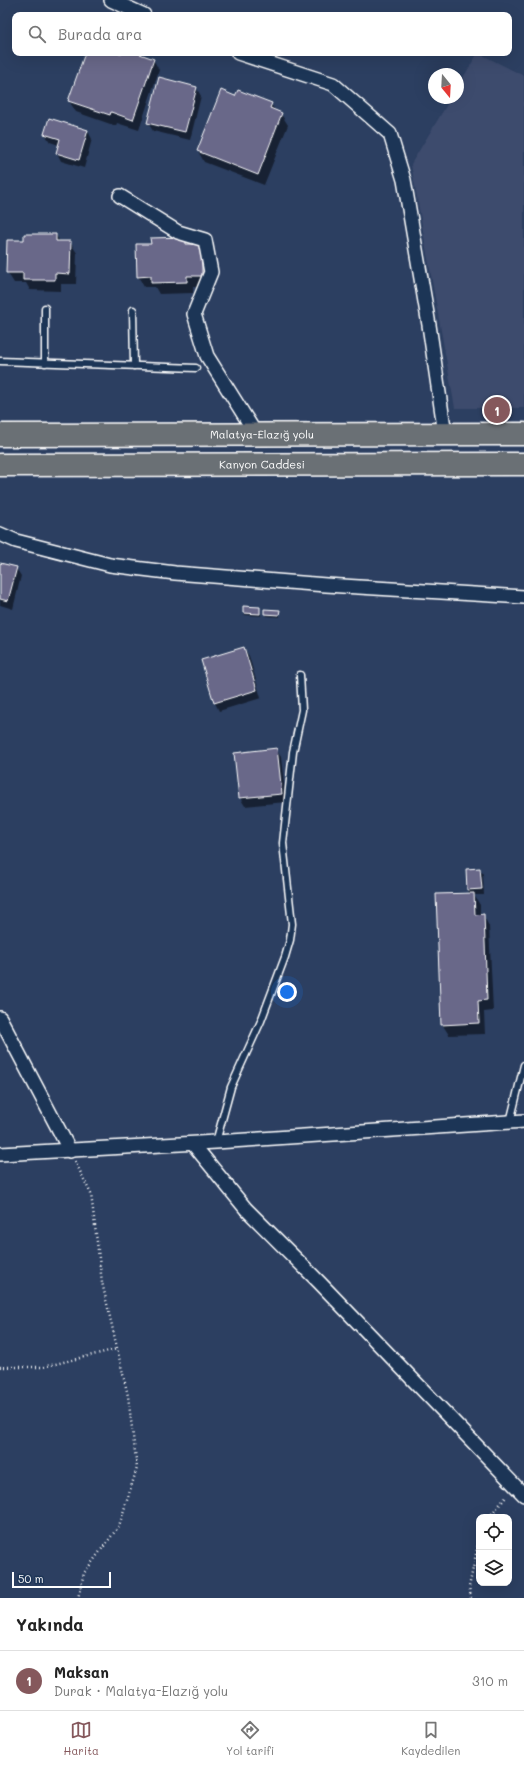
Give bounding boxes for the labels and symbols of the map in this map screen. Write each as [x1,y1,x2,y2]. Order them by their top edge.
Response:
north arrow [428,68,464,104]
pin: 1 [484,395,510,425]
street label: Malatya-Elazığ yolu [210,426,314,442]
street label: Kanyon Caddesi [219,456,305,472]
your location [277,982,297,1002]
scale bar [12,1570,111,1589]

